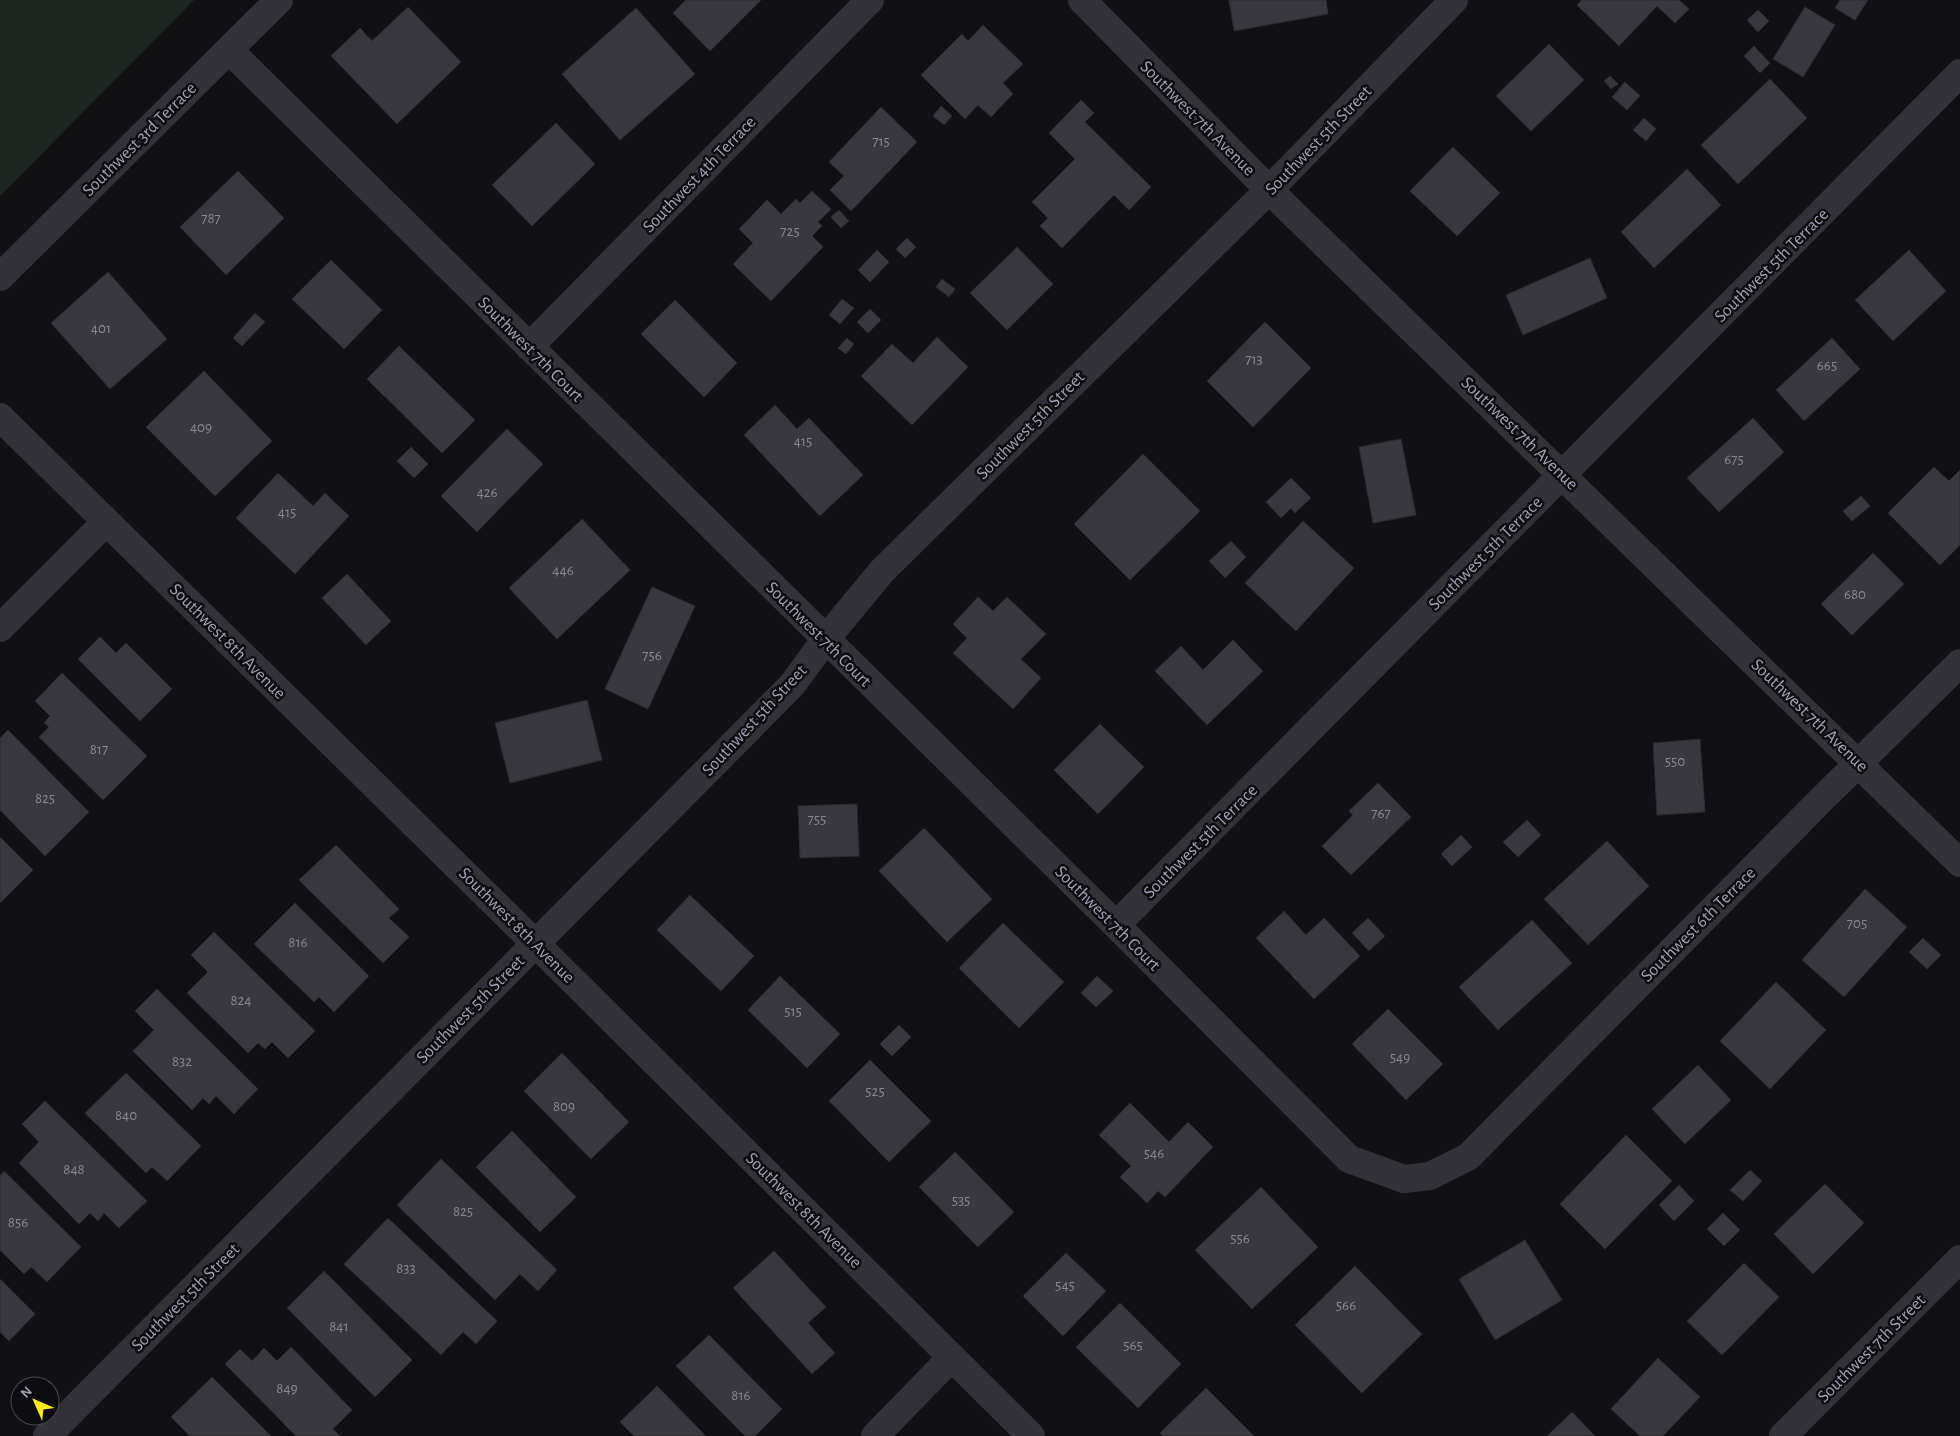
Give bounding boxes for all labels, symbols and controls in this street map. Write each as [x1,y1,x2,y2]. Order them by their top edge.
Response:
street label: Southwest 7th Avenue [1136,58,1258,180]
street label: Southwest 3rd Terrace [79,79,200,200]
street label: Southwest 5th Street [1262,82,1376,199]
street label: Southwest 4th Terrace [640,113,760,236]
house number: 715 [872,134,890,149]
street label: Southwest 5th Terrace [1711,205,1832,326]
house number: 787 [201,211,221,226]
house number: 725 [780,224,800,239]
street label: Southwest 7th Court [474,294,586,406]
house number: 401 [91,321,111,336]
house number: 713 [1245,352,1263,367]
house number: 665 [1817,358,1837,373]
street label: Southwest 5th Street [973,368,1088,483]
street label: Southwest 7th Avenue [1457,374,1581,494]
house number: 409 [190,420,212,435]
house number: 415 [794,434,812,449]
house number: 675 [1724,452,1744,467]
house number: 426 [476,485,498,500]
street label: Southwest 5th Terrace [1425,493,1546,614]
house number: 415 [278,505,296,520]
house number: 446 [552,563,574,578]
street label: Southwest 7th Court [762,579,874,691]
street label: Southwest 8th Avenue [166,580,289,703]
house number: 680 [1844,587,1866,602]
house number: 756 [642,648,662,663]
street label: Southwest 7th Avenue [1747,656,1871,776]
street label: Southwest 5th Street [699,662,811,780]
house number: 817 [90,742,108,757]
house number: 550 [1665,754,1685,769]
street label: Southwest 5th Terrace [1140,781,1261,902]
house number: 825 [35,791,55,806]
house number: 767 [1371,806,1391,821]
house number: 755 [808,812,826,827]
street label: Southwest 7th Court [1051,863,1163,975]
street label: Southwest 8th Avenue [455,864,578,987]
street label: Southwest 6th Terrace [1638,864,1759,985]
house number: 705 [1847,916,1867,931]
house number: 816 [288,935,308,950]
street label: Southwest 5th Street [413,952,528,1067]
house number: 824 [230,993,252,1008]
house number: 515 [784,1004,802,1019]
house number: 549 [1390,1050,1410,1065]
house number: 832 [172,1054,192,1069]
house number: 525 [865,1084,885,1099]
house number: 809 [553,1099,575,1114]
house number: 840 [115,1108,137,1123]
house number: 546 [1144,1146,1164,1161]
street label: Southwest 8th Avenue [742,1149,865,1272]
house number: 848 [63,1162,85,1177]
house number: 535 [952,1193,970,1208]
house number: 825 [453,1204,473,1219]
house number: 856 [8,1215,28,1230]
house number: 556 [1230,1231,1250,1246]
street label: Southwest 5th Street [128,1240,243,1355]
house number: 833 [396,1261,416,1276]
house number: 545 [1055,1278,1075,1293]
street label: Southwest 7th Street [1814,1291,1929,1406]
house number: 566 [1336,1298,1356,1313]
house number: 841 [329,1319,349,1334]
house number: 565 [1123,1338,1143,1353]
north arrow [10,1376,60,1426]
house number: 849 [276,1381,298,1396]
text: N [18,1384,35,1401]
house number: 816 [731,1388,751,1403]

